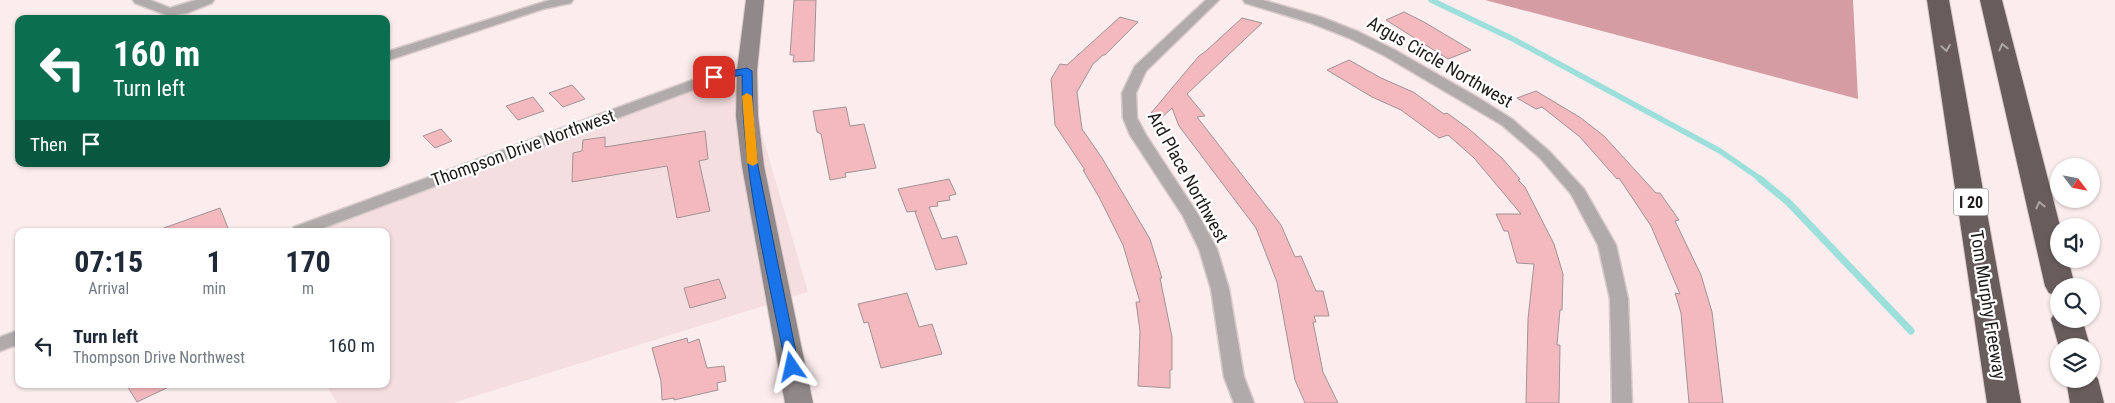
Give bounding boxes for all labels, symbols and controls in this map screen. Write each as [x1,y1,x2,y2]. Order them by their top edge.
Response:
street label: Argus Circle Northwest [1364,11,1517,112]
text: 160 m [113,34,200,75]
icon: left [30,35,95,100]
one-way arrow [1998,42,2009,51]
one-way arrow [1940,44,1950,52]
pin [693,56,735,98]
icon: arrive [700,63,728,91]
text: Turn left [113,76,185,101]
street label: Thompson Drive Northwest [428,105,617,190]
street label: Ard Place Northwest [1144,108,1233,246]
icon: arrive [77,130,105,158]
text: Then [30,133,67,156]
north arrow [2050,158,2100,208]
map controls [2050,158,2100,388]
road number: I 20 [1954,188,1988,216]
one-way arrow [2035,200,2046,209]
button: sound [2050,218,2100,268]
street label: Tom Murphy Freeway [1966,229,2011,381]
text: 07:15 [74,244,143,279]
text: 1 [207,244,222,279]
text: 170 [285,244,331,279]
button: search [2050,278,2100,328]
text: Arrival [88,279,129,298]
text: min [202,279,226,298]
text: m [302,279,314,298]
text: Turn left [73,325,138,348]
icon: left [30,332,58,360]
text: 160 m [328,334,375,357]
button: layers [2050,338,2100,388]
position arrow [765,340,817,392]
text: Thompson Drive Northwest [73,348,245,367]

